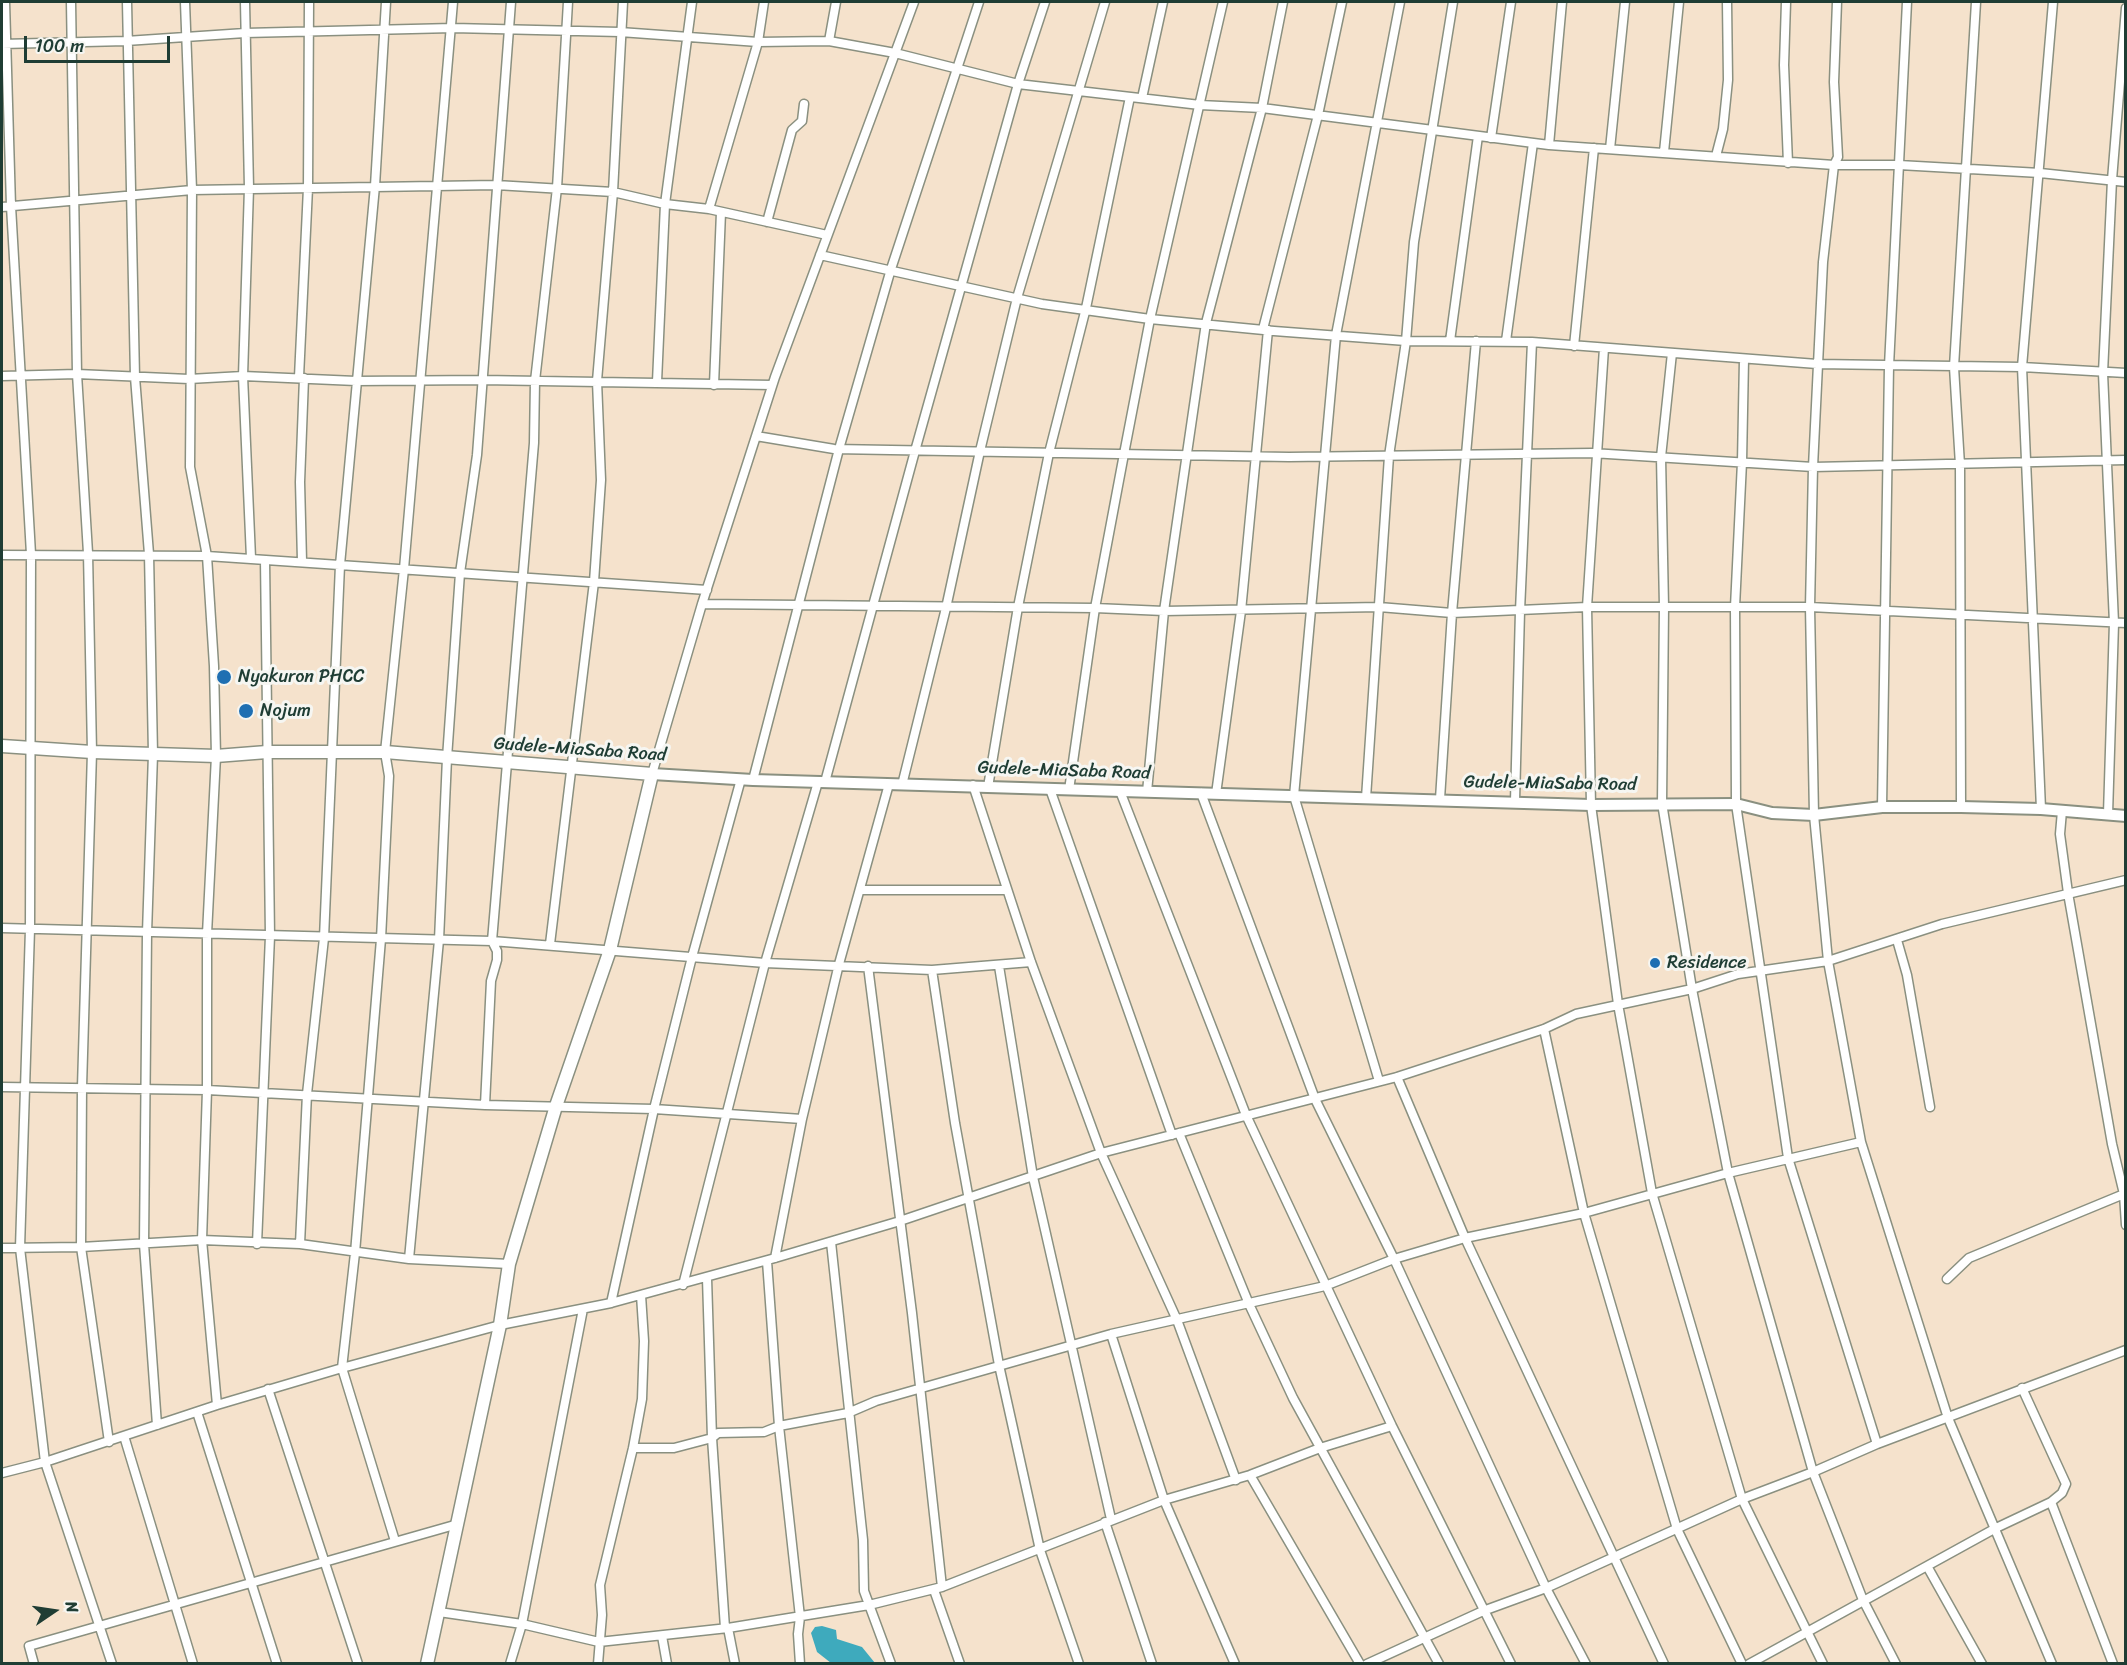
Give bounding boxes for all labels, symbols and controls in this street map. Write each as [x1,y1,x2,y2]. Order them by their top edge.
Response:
scale bar [27,24,172,62]
text: 100 m [35,30,84,62]
place label: Nyakuron PHCC [238,666,364,688]
marker: Nyakuron PHCC [215,668,233,686]
place label: Nojum [260,700,311,722]
marker: Nojum [237,702,255,720]
street label: Gudele-MiaSaba Road [493,733,667,767]
street label: Gudele-MiaSaba Road [977,757,1151,785]
street label: Gudele-MiaSaba Road [1463,772,1637,796]
place label: Residence [1667,952,1747,974]
marker: Residence [1648,956,1662,970]
north arrow [24,1581,84,1641]
text: N [57,1598,87,1616]

